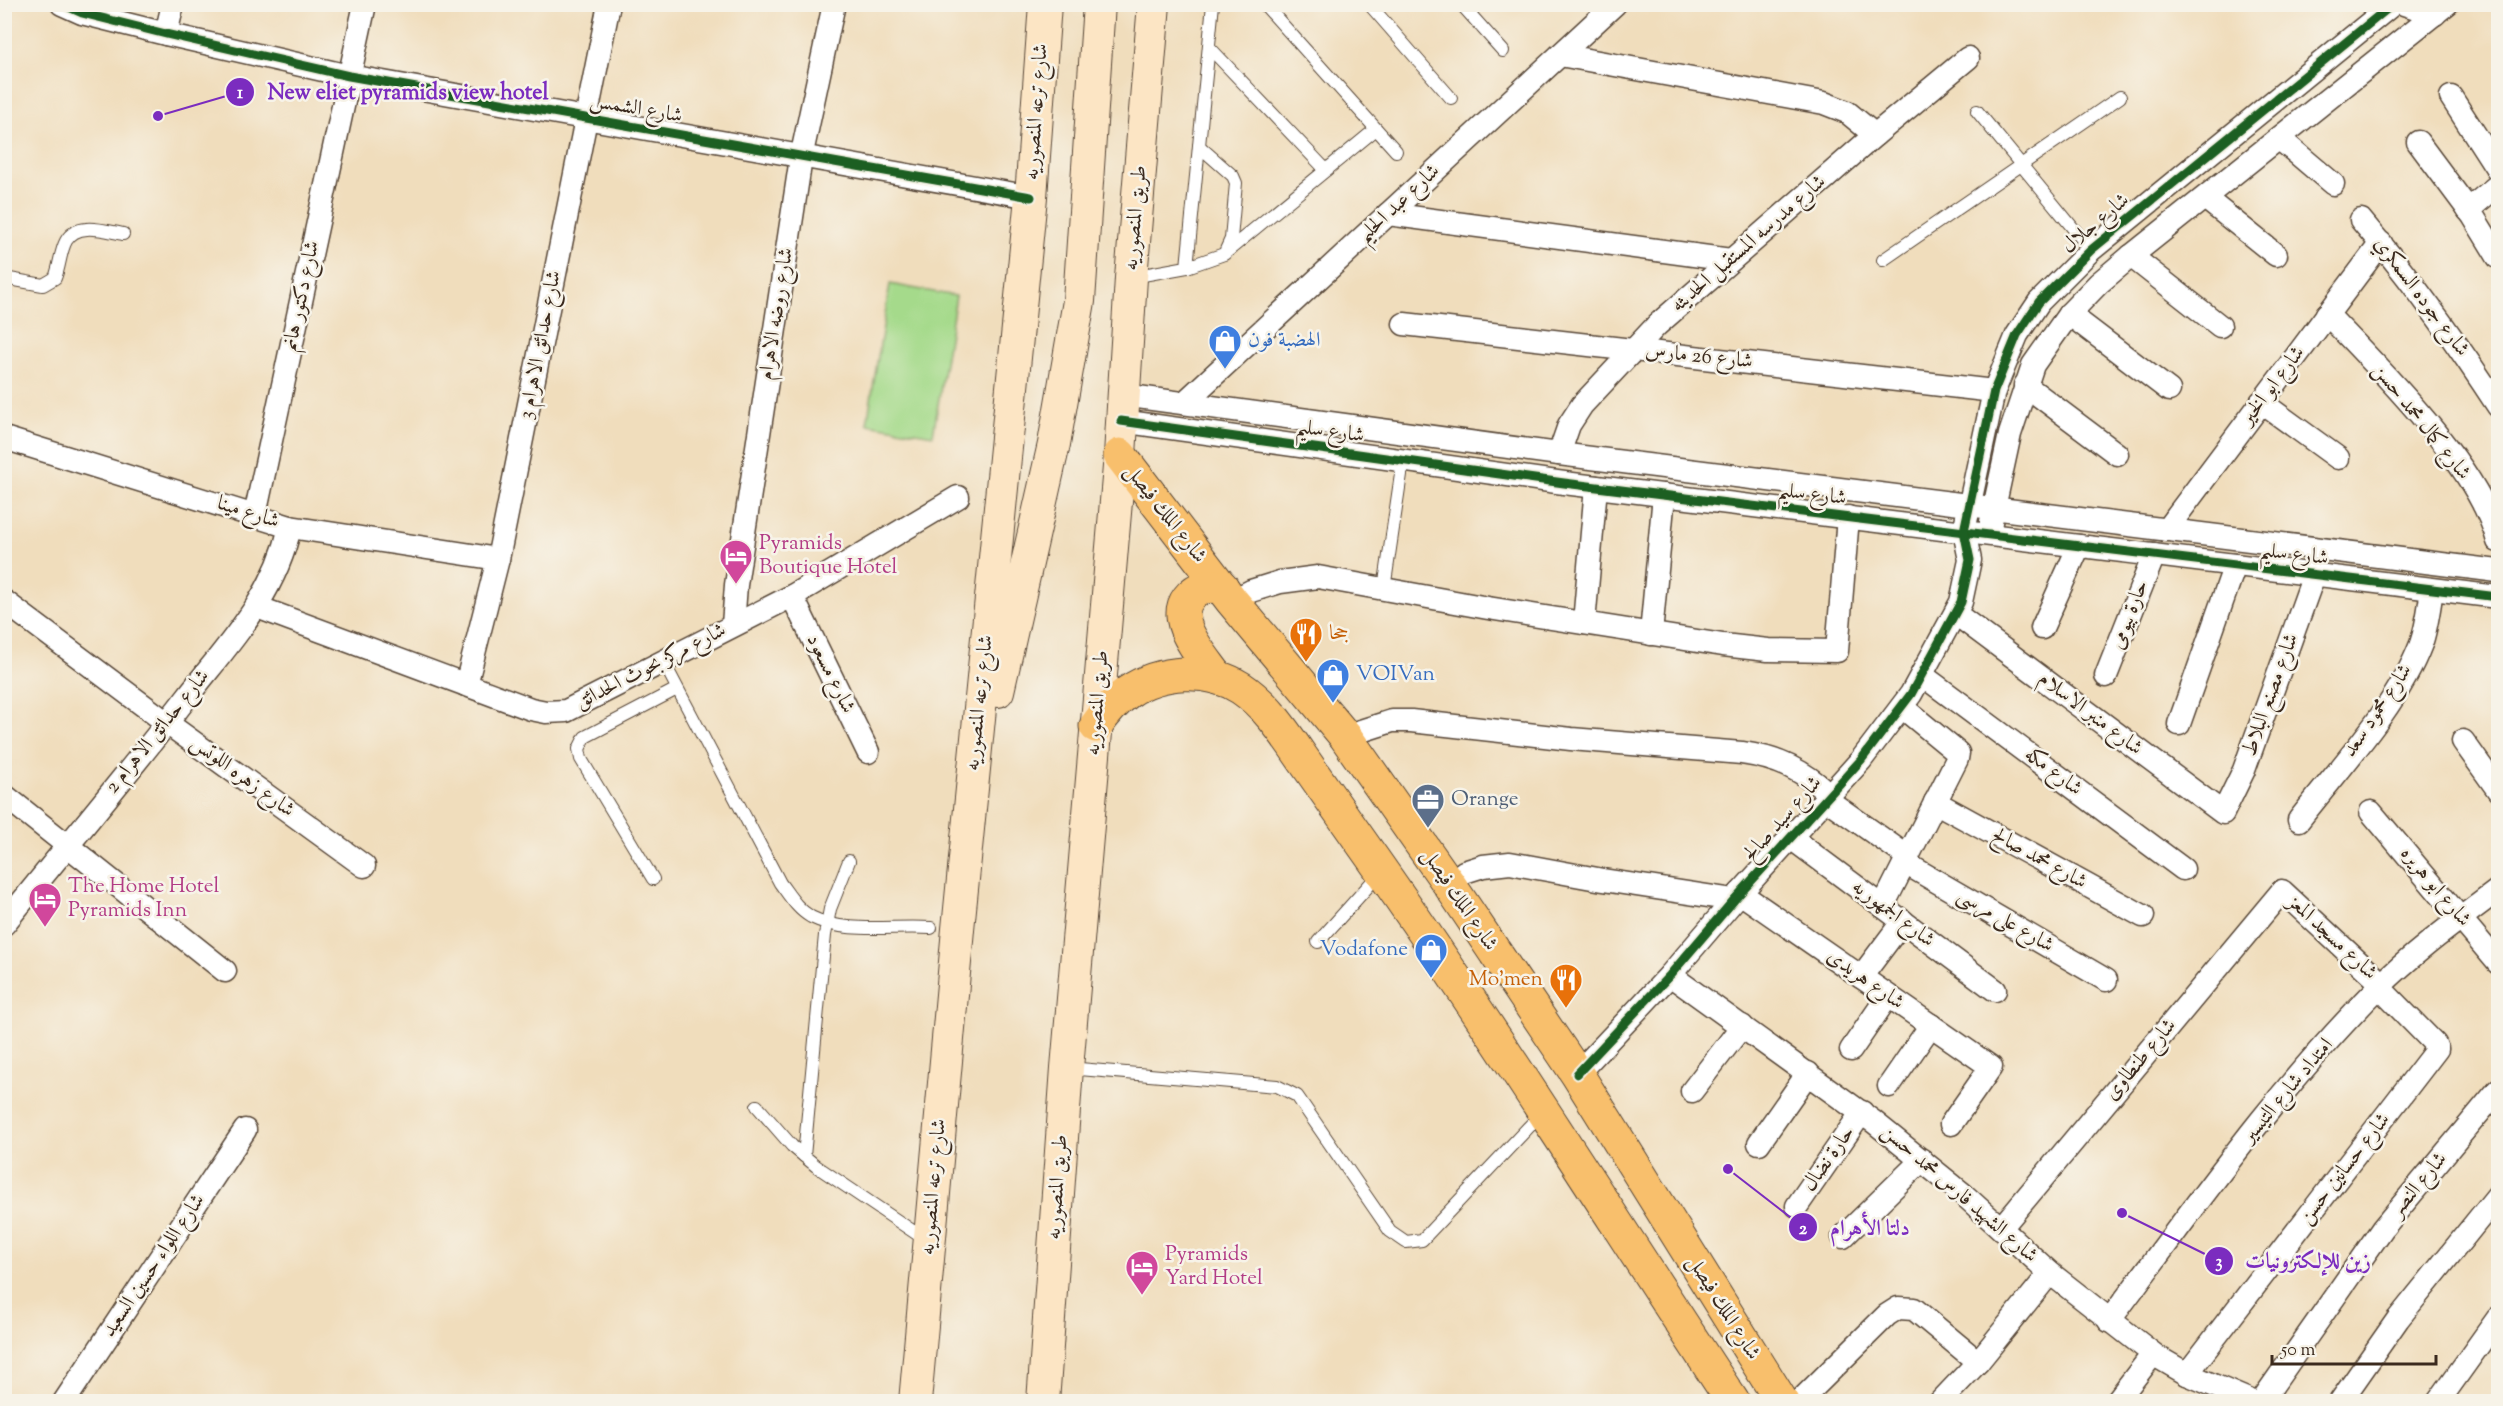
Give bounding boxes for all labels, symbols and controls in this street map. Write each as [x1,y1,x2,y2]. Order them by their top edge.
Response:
street label: شارع ترعه المنصوريه [1017,43,1058,181]
callout: New eliet pyramids view hotel [225,72,560,112]
text: New eliet pyramids view hotel [267,78,549,110]
text: 1 [237,81,244,107]
street label: شارع الشمس [587,86,685,133]
street label: شارع عبد الحليم [1351,158,1450,253]
street label: طريق المنصوريه [1116,164,1156,272]
street label: شارع مدرسه المستقبل الحديثه [1665,168,1834,321]
street label: شارع جلال [2055,187,2137,262]
street label: شارع جوده السمكري [2365,231,2476,364]
street label: شارع دكتور هانم [276,238,329,354]
street label: شارع روضه الاهرام [752,246,803,382]
street label: شارع حدائق الاهرام 3 [512,268,571,422]
shop icon: الهضبة فون [1207,323,1243,370]
place label: الهضبة فون [1248,326,1321,356]
street label: شارع 26 مارس [1644,336,1754,379]
street label: شارع ابو الخير [2232,340,2314,434]
street label: شارع كمال محمد حسن [2364,357,2478,488]
street label: شارع سليم [1293,412,1366,456]
street label: شارع الملك فيصل [1116,458,1213,571]
street label: شارع سليم [1776,476,1848,518]
street label: شارع مينا [213,489,283,538]
place label: Pyramids Boutique Hotel [759,529,898,583]
street label: شارع سليم [2258,536,2330,578]
hotel icon: Pyramids Boutique Hotel [718,538,754,585]
street label: حارة بيومى [2103,576,2157,654]
street label: شارع مركز بحوث الحدائق [570,616,732,719]
restaurant icon: جحا [1288,616,1324,663]
place label: جحا [1329,619,1349,649]
street label: شارع مسعود [797,629,862,719]
street label: شارع مصنع البلاط [2235,629,2309,761]
street label: شارع ترعه المنصوريه [958,633,1003,773]
street label: طريق المنصوريه [1078,649,1118,757]
shop icon: VOIVan [1315,657,1351,704]
street label: شارع محمود سعد [2336,658,2421,764]
place label: VOIVan [1356,660,1435,690]
street label: شارع حدائق الاهرام 2 [98,663,218,801]
street label: شارع منبر الاسلام [2031,665,2149,764]
street label: شارع زهره اللوتس [183,729,301,826]
street label: شارع مكه [2017,740,2088,805]
street label: شارع سيد صالح [1736,769,1831,869]
office icon: Orange [1410,782,1446,829]
place label: Orange [1451,785,1519,815]
street label: شارع محمد صالح [1985,820,2092,898]
street label: شارع ابو هريره [2391,840,2478,935]
street label: شارع الملك فيصل [1413,842,1505,958]
place label: The Home Hotel Pyramids Inn [68,872,220,926]
street label: شارع الجمهوريه [1844,873,1941,956]
hotel icon: The Home Hotel Pyramids Inn [27,881,63,928]
street label: شارع على مرسى [1951,881,2059,962]
street label: شارع مسجد المعز [2278,887,2384,988]
shop icon: Vodafone [1413,932,1449,979]
place label: Vodafone [1320,935,1408,965]
street label: شارع هريدى [1819,942,1910,1019]
restaurant icon: Mo'men [1548,962,1584,1009]
place label: Mo'men [1469,965,1543,995]
street label: شارع طنطاوى [2098,1013,2185,1108]
street label: امتداد شارع التيسير [2234,1032,2342,1152]
street label: شارع حسانين حسن [2292,1107,2399,1232]
street label: شارع الشهيد فارس محمد حسن [1873,1117,2044,1271]
street label: شارع ترعه المنصوريه [913,1118,956,1257]
street label: حارة نضال [1795,1120,1863,1198]
street label: طريق المنصوريه [1039,1133,1077,1241]
street label: شارع النصر [2382,1146,2456,1226]
street label: شارع اللواء حسين السعيد [95,1188,214,1344]
callout: دلتا الأهرام [1788,1207,1922,1247]
text: دلتا الأهرام [1830,1211,1910,1247]
text: 2 [1799,1217,1808,1243]
place label: Pyramids Yard Hotel [1165,1240,1263,1294]
callout: زين للإلكترونيات [2204,1241,2383,1281]
text: زين للإلكترونيات [2245,1247,2371,1279]
hotel icon: Pyramids Yard Hotel [1124,1249,1160,1296]
street label: شارع الملك فيصل [1678,1250,1767,1367]
text: 3 [2215,1250,2223,1276]
scale bar [2272,1328,2436,1366]
text: 50 m [2280,1338,2316,1364]

